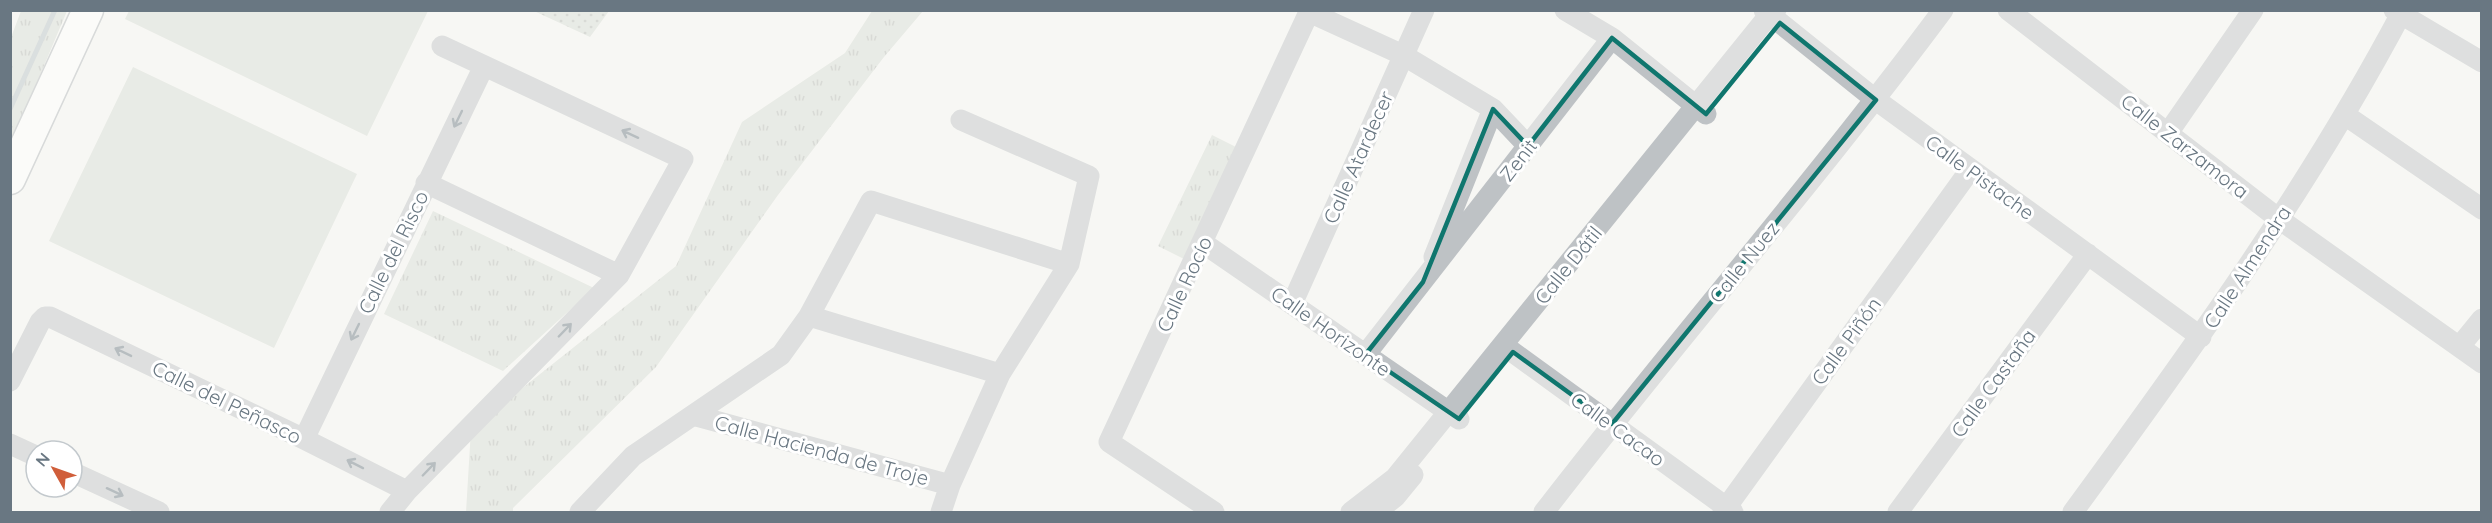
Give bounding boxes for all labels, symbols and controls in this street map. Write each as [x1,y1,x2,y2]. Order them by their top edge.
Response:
street label: Calle Atardecer [1318,86,1399,227]
street label: Calle Zarzamora [2116,88,2254,204]
one-way arrow [452,109,463,127]
one-way arrow [621,128,639,140]
street label: Calle Pistache [1921,129,2039,225]
street label: Zenit [1494,134,1542,186]
street label: Calle del Risco [352,186,434,318]
street label: Calle Almendra [2198,201,2296,333]
street label: Calle Nuez [1704,216,1784,308]
street label: Calle Dátil [1529,221,1607,309]
street label: Calle Rocío [1151,232,1217,336]
street label: Calle Horizonte [1266,280,1396,382]
street label: Calle Piñón [1806,292,1886,390]
one-way arrow [558,322,573,337]
one-way arrow [348,323,360,341]
street label: Calle Castaña [1945,324,2041,442]
one-way arrow [114,345,132,357]
street label: Calle del Peñasco [148,355,306,449]
street label: Calle Cacao [1566,386,1670,472]
street label: Calle Hacienda de Troje [712,409,932,491]
north arrow [24,439,84,499]
text: N [31,448,54,470]
one-way arrow [346,458,364,470]
one-way arrow [421,461,436,476]
one-way arrow [106,487,124,499]

